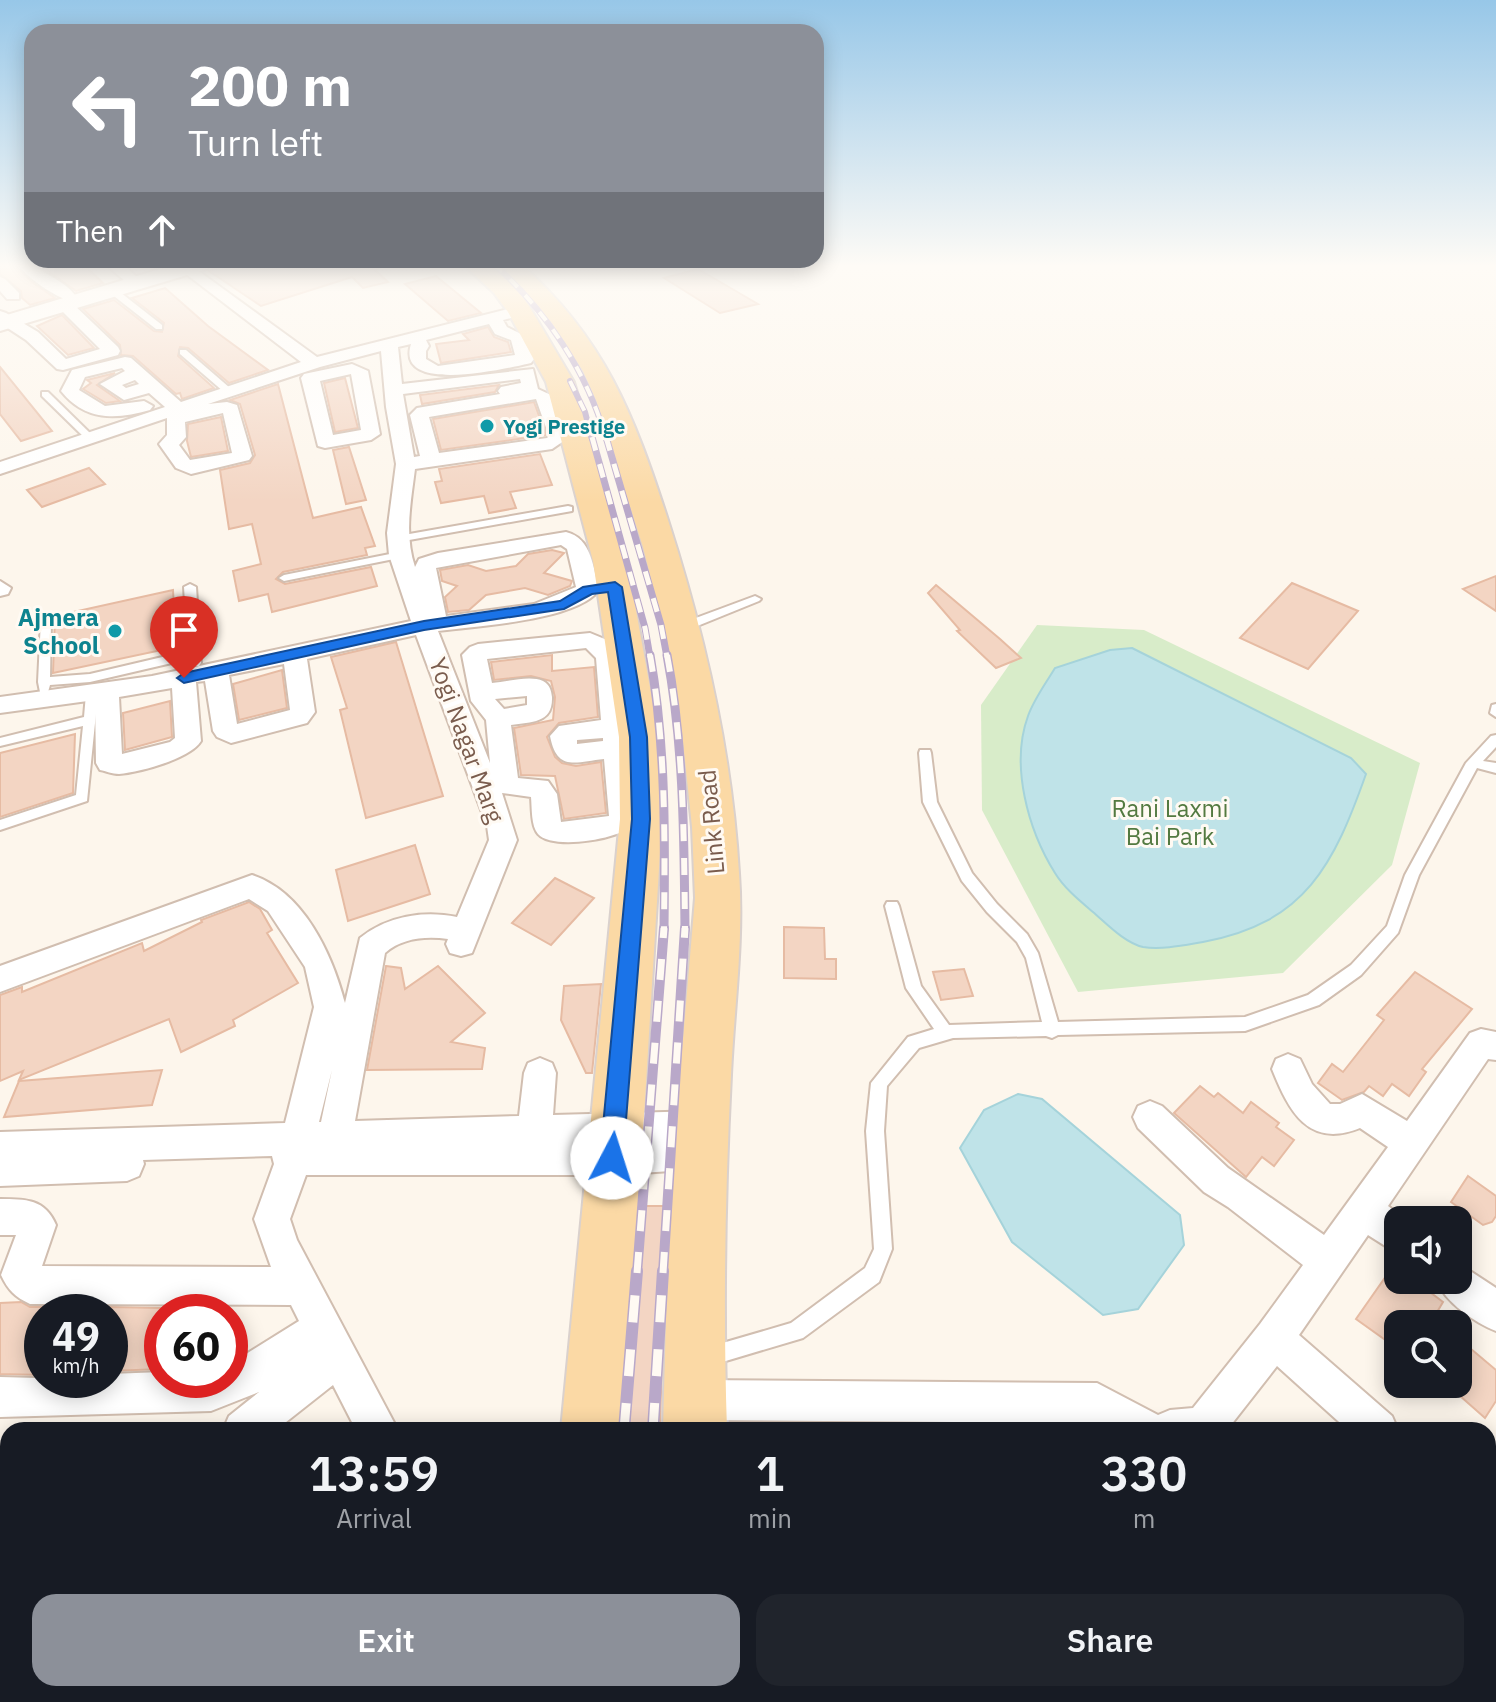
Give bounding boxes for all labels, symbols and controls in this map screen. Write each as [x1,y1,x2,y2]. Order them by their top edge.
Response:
text: 200 m [188,49,352,121]
icon: left [56,56,160,160]
text: Turn left [188,119,323,166]
icon: ahead [140,208,184,252]
text: Then [56,211,124,250]
place label: Yogi Prestige [503,413,625,440]
marker: Yogi Prestige [478,417,496,435]
pin [150,596,218,678]
place label: Ajmera School [18,601,99,661]
icon: arrive [162,608,206,652]
marker: Ajmera School [106,622,124,640]
street label: Yogi Nagar Marg [422,653,512,827]
street label: Link Road [690,768,732,876]
park label: Rani Laxmi Bai Park [1111,792,1229,852]
position arrow [570,1116,654,1200]
map controls [1384,1206,1472,1398]
button: sound [1384,1206,1472,1294]
speed limit sign: 60 [144,1294,248,1398]
text: 49 [52,1310,100,1362]
button: search [1384,1310,1472,1398]
text: km/h [52,1352,100,1379]
text: 13:59 [309,1442,439,1504]
text: 1 [756,1442,784,1504]
text: 330 [1101,1442,1187,1504]
text: Arrival [336,1501,412,1535]
text: min [748,1501,792,1535]
text: m [1133,1501,1155,1535]
button: Exit [32,1594,740,1686]
button: Share [756,1594,1464,1686]

